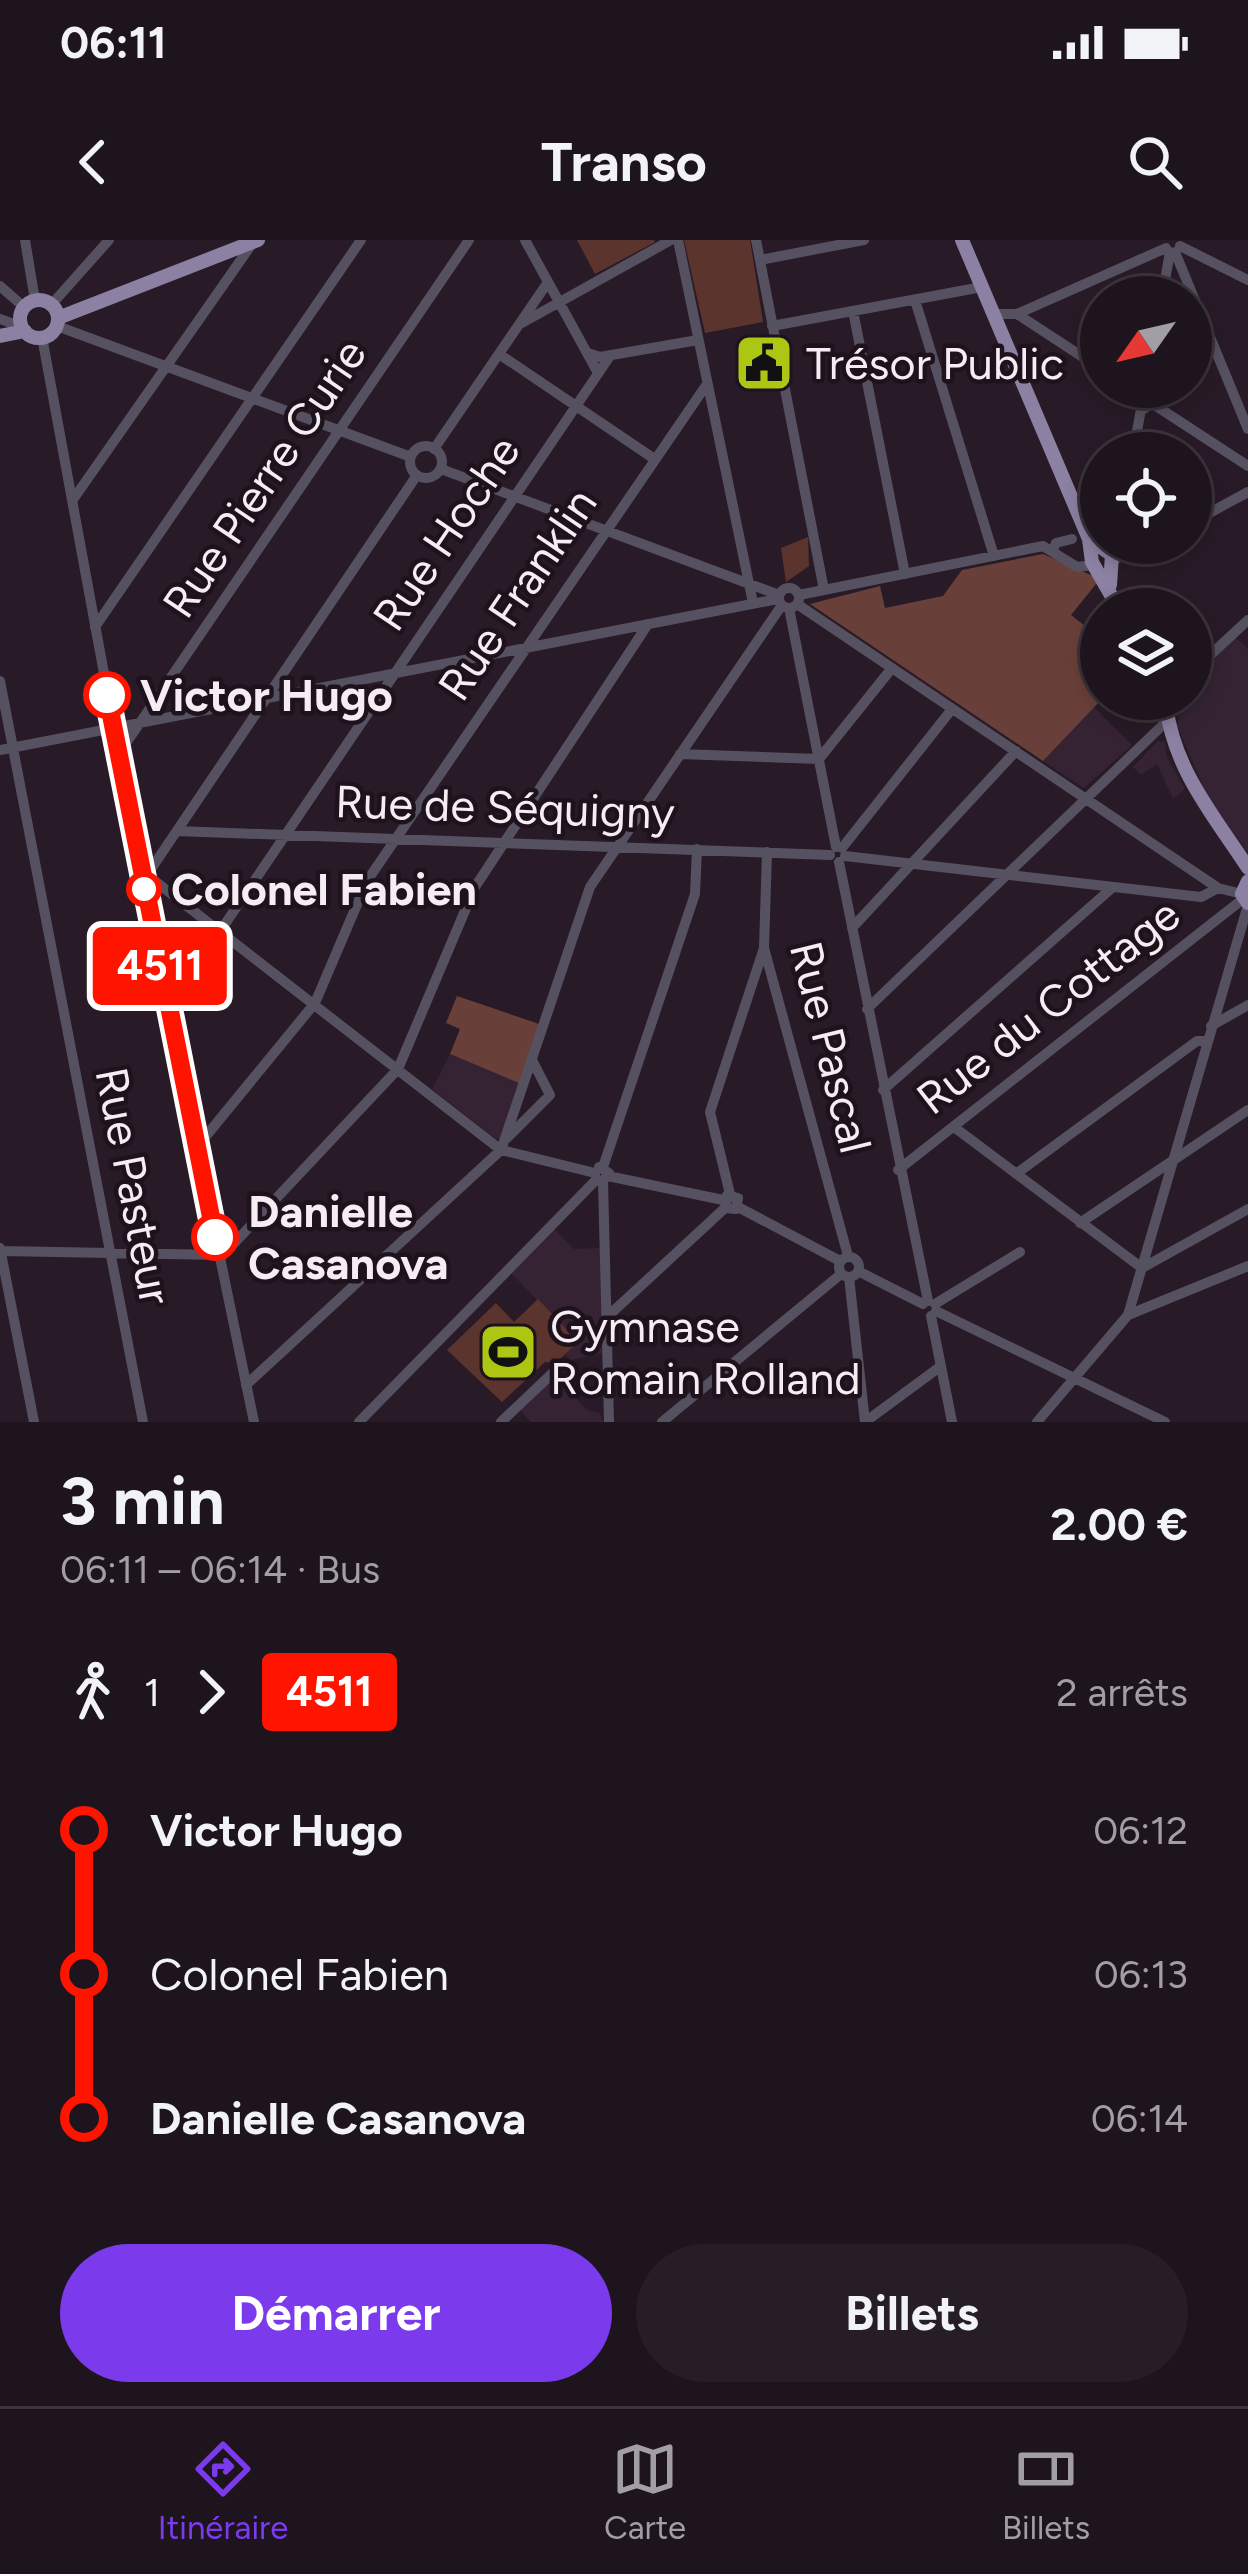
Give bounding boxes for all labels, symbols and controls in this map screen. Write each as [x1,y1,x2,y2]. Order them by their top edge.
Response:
text: 06:11 [60,15,167,69]
icon: back [60,129,126,195]
icon: search [1122,129,1188,195]
text: Transo [541,130,707,195]
north arrow [1080,276,1212,408]
map controls [1080,276,1212,720]
street label: Rue Pierre Curie [151,329,377,627]
public building icon: Trésor Public [733,332,795,394]
place label: Trésor Public [806,336,1064,390]
street label: Rue Hoche [361,426,531,640]
button: locate [1080,432,1212,564]
street label: Rue Franklin [427,478,607,710]
button: layers [1080,588,1212,720]
place label: Victor Hugo [140,668,393,722]
marker: Victor Hugo [85,673,129,717]
street label: Rue de Séquigny [334,774,676,840]
place label: Colonel Fabien [171,862,477,916]
marker: Colonel Fabien [128,873,160,905]
street label: Rue du Cottage [906,887,1190,1125]
line badge: 4511 [76,927,244,1005]
street label: Rue Pascal [779,936,883,1158]
text: 4511 [117,940,203,991]
street label: Rue Pasteur [85,1063,183,1309]
place label: Danielle Casanova [248,1184,449,1290]
marker: Danielle Casanova [193,1215,237,1259]
place label: Gymnase Romain Rolland [550,1299,861,1405]
sports icon: Gymnase Romain Rolland [477,1321,539,1383]
text: 3 min [60,1461,225,1541]
text: 2.00 € [1050,1497,1188,1551]
text: 06:11 – 06:14 · Bus [60,1546,380,1593]
icon: walk [60,1659,126,1725]
icon: forward [178,1659,244,1725]
text: 4511 [286,1666,373,1717]
text: 1 [144,1669,160,1716]
text: 2 arrêts [1056,1669,1188,1716]
text: Victor Hugo [150,1803,403,1857]
text: 06:12 [1093,1807,1188,1854]
text: Colonel Fabien [150,1947,449,2001]
text: 06:13 [1094,1951,1188,1998]
text: Danielle Casanova [150,2091,526,2145]
text: 06:14 [1091,2095,1188,2142]
button: Démarrer [60,2244,612,2382]
button: Billets [636,2244,1188,2382]
tab: Itinéraire [158,2436,288,2547]
tab: Carte [604,2436,686,2547]
tab: Billets [1002,2436,1090,2547]

